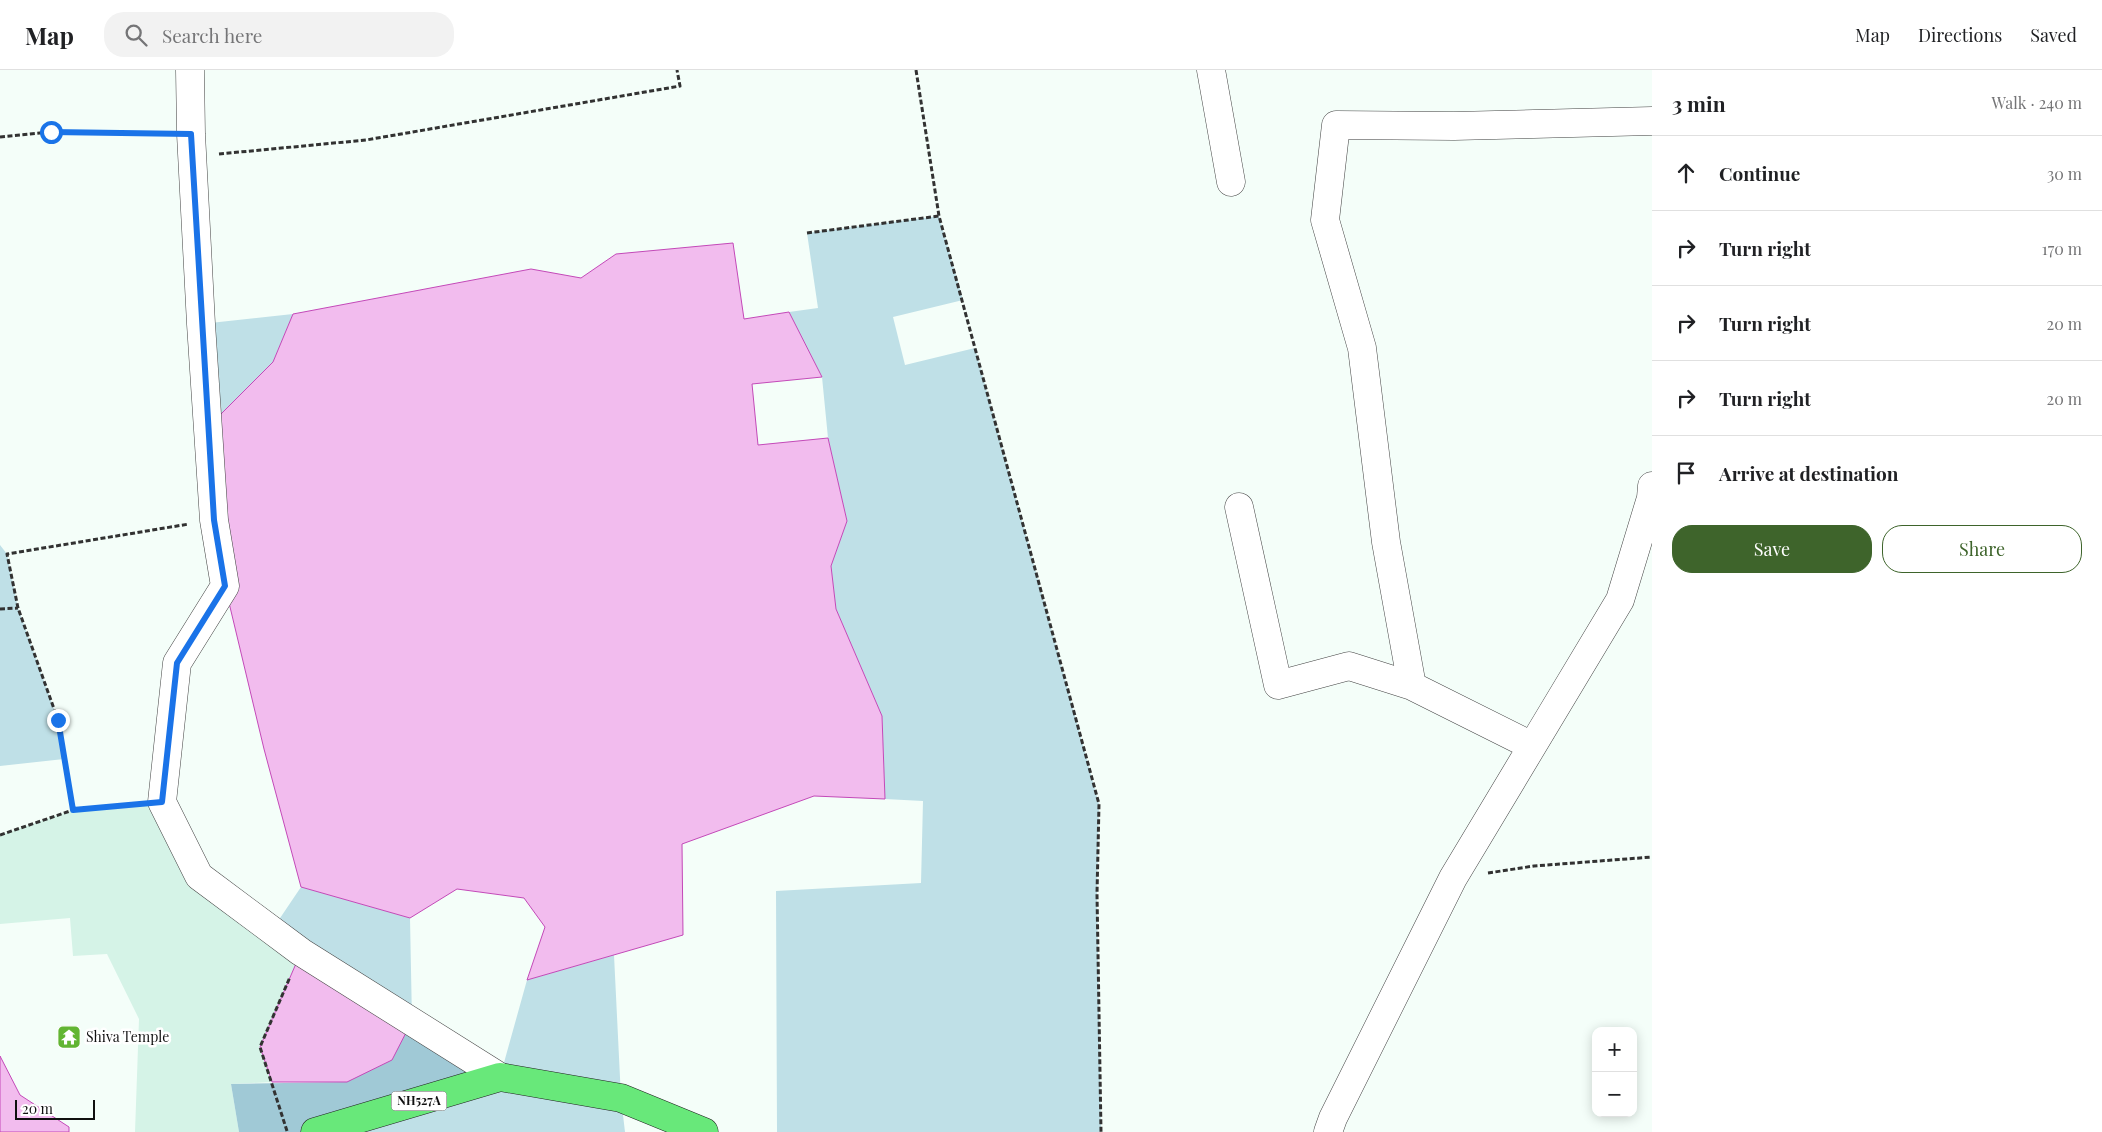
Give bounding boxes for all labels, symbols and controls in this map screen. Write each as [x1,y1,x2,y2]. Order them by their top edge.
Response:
search box [104,12,454,57]
text: Map [25,19,74,51]
icon: search [122,21,150,49]
text: Search here [162,22,262,48]
text: Map [1855,23,1890,47]
text: Directions [1918,23,2002,47]
text: Saved [2030,23,2077,47]
text: 3 min [1672,89,1726,117]
text: Walk · 240 m [1992,92,2082,113]
route start [40,121,63,144]
icon: ahead [1672,159,1700,187]
text: Continue [1719,160,1800,186]
text: 30 m [2047,163,2082,184]
icon: right [1672,234,1700,262]
text: Turn right [1719,235,1811,261]
text: 170 m [2042,238,2082,259]
icon: right [1672,309,1700,337]
text: Turn right [1719,310,1811,336]
text: 20 m [2047,313,2082,334]
icon: right [1672,384,1700,412]
text: Turn right [1719,385,1811,411]
text: 20 m [2047,388,2082,409]
icon: arrive [1672,459,1700,487]
text: Arrive at destination [1719,460,1899,486]
button: Save [1672,525,1872,573]
button: Share [1882,525,2082,573]
route end [47,709,70,732]
temple icon: Shiva Temple [56,1024,82,1050]
place label: Shiva Temple [86,1027,169,1046]
map controls [1592,1027,1637,1117]
button: + [1592,1027,1637,1072]
button: − [1592,1072,1637,1117]
road number: NH527A [392,1091,446,1110]
scale bar [15,1097,95,1120]
text: 20 m [22,1099,53,1118]

